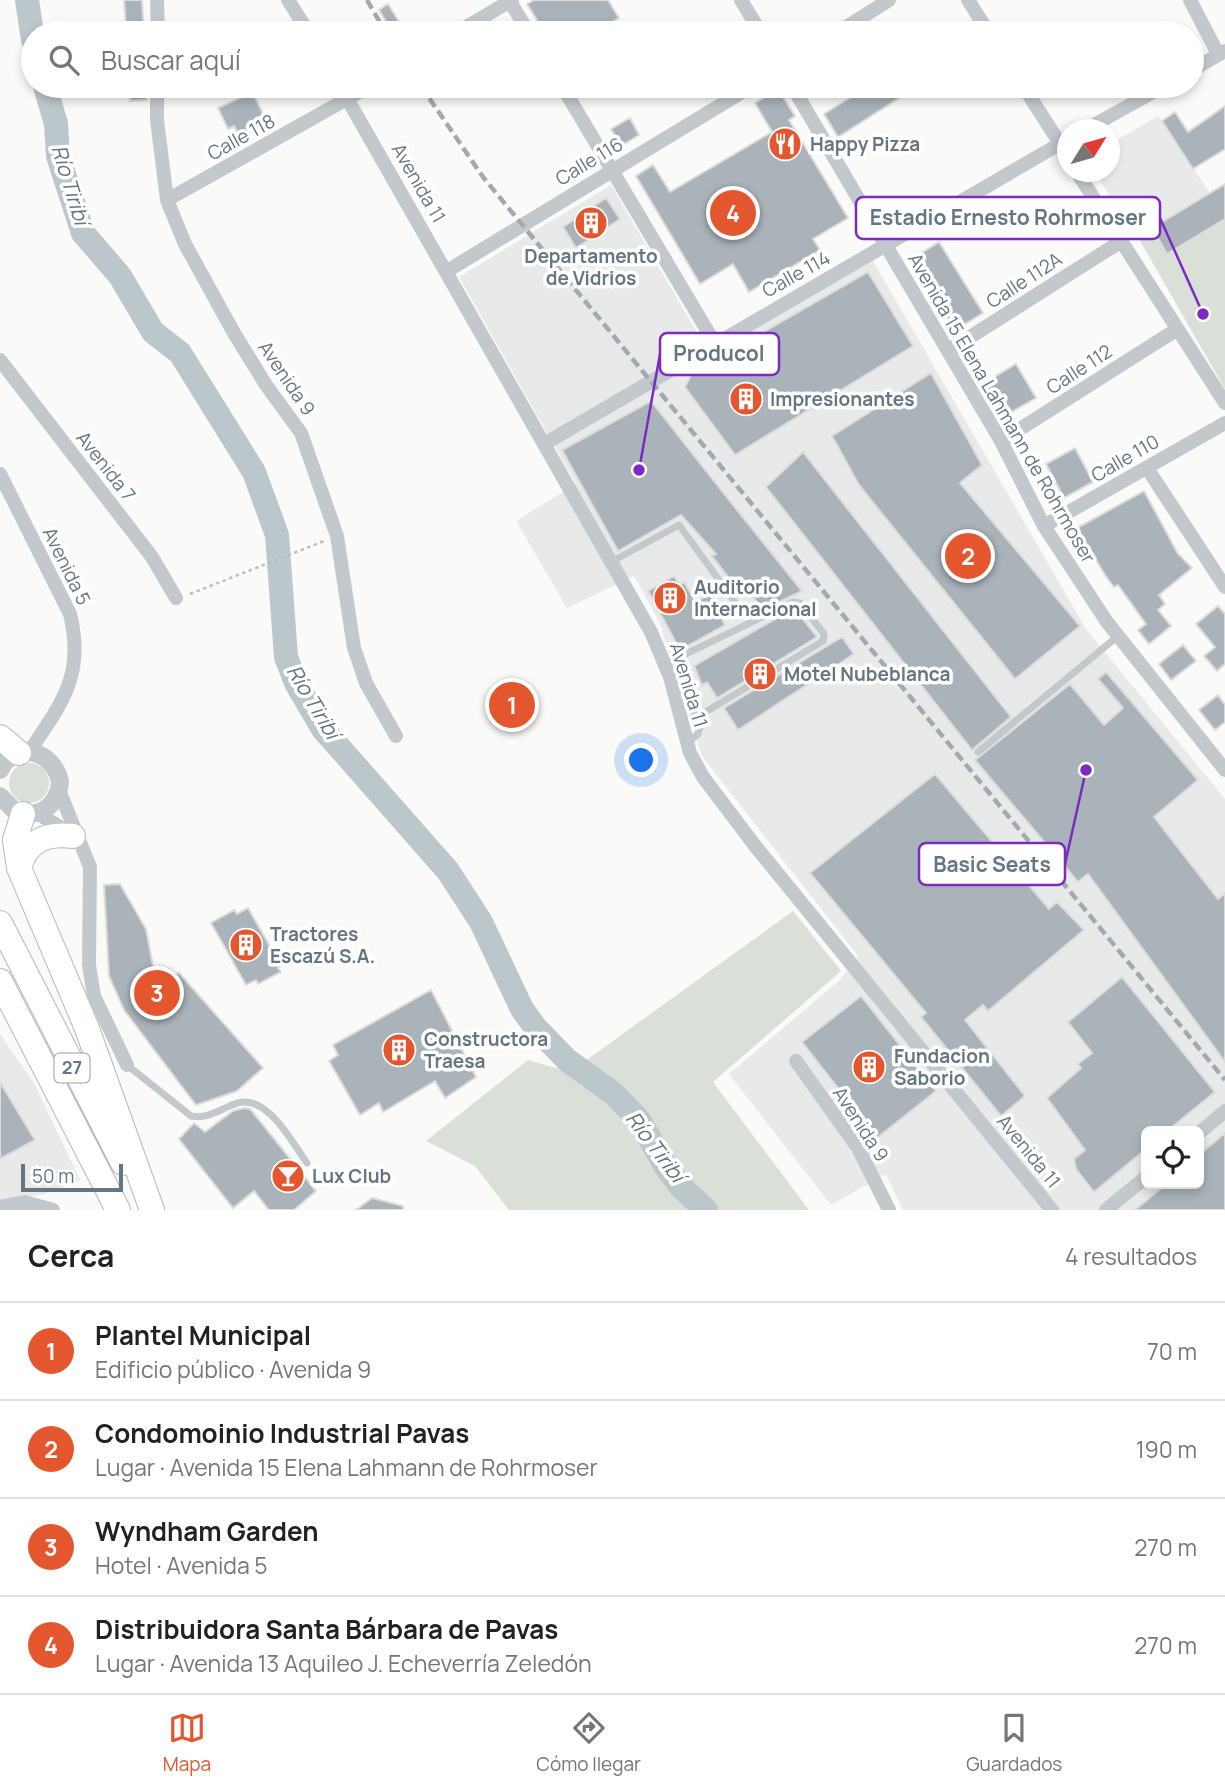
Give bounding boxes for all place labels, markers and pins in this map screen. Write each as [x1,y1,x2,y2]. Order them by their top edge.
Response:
restaurant icon: Happy Pizza [766,125,804,163]
place label: Happy Pizza [810,131,920,157]
pin: 4 [710,187,756,239]
callout: Estadio Ernesto Rohrmoser [856,197,1160,239]
building icon: Departamento de Vidrios [572,204,610,242]
place label: Departamento de Vidrios [524,243,658,291]
callout: Producol [660,333,779,375]
building icon: Impresionantes [727,380,765,418]
place label: Impresionantes [770,386,914,412]
pin: 2 [945,530,991,582]
place label: Auditorio Internacional [694,574,817,622]
building icon: Auditorio Internacional [651,579,689,617]
building icon: Motel Nubeblanca [741,655,779,693]
place label: Motel Nubeblanca [784,661,950,687]
pin: 1 [489,679,535,731]
callout: Basic Seats [919,843,1065,885]
place label: Tractores Escazú S.A. [270,921,375,969]
building icon: Tractores Escazú S.A. [227,926,265,964]
pin: 3 [134,967,180,1019]
place label: Constructora Traesa [424,1026,548,1074]
building icon: Constructora Traesa [380,1031,418,1069]
place label: Fundacion Saborio [894,1043,990,1091]
building icon: Fundacion Saborio [850,1048,888,1086]
bar icon: Lux Club [269,1157,307,1195]
place label: Lux Club [312,1163,391,1189]

